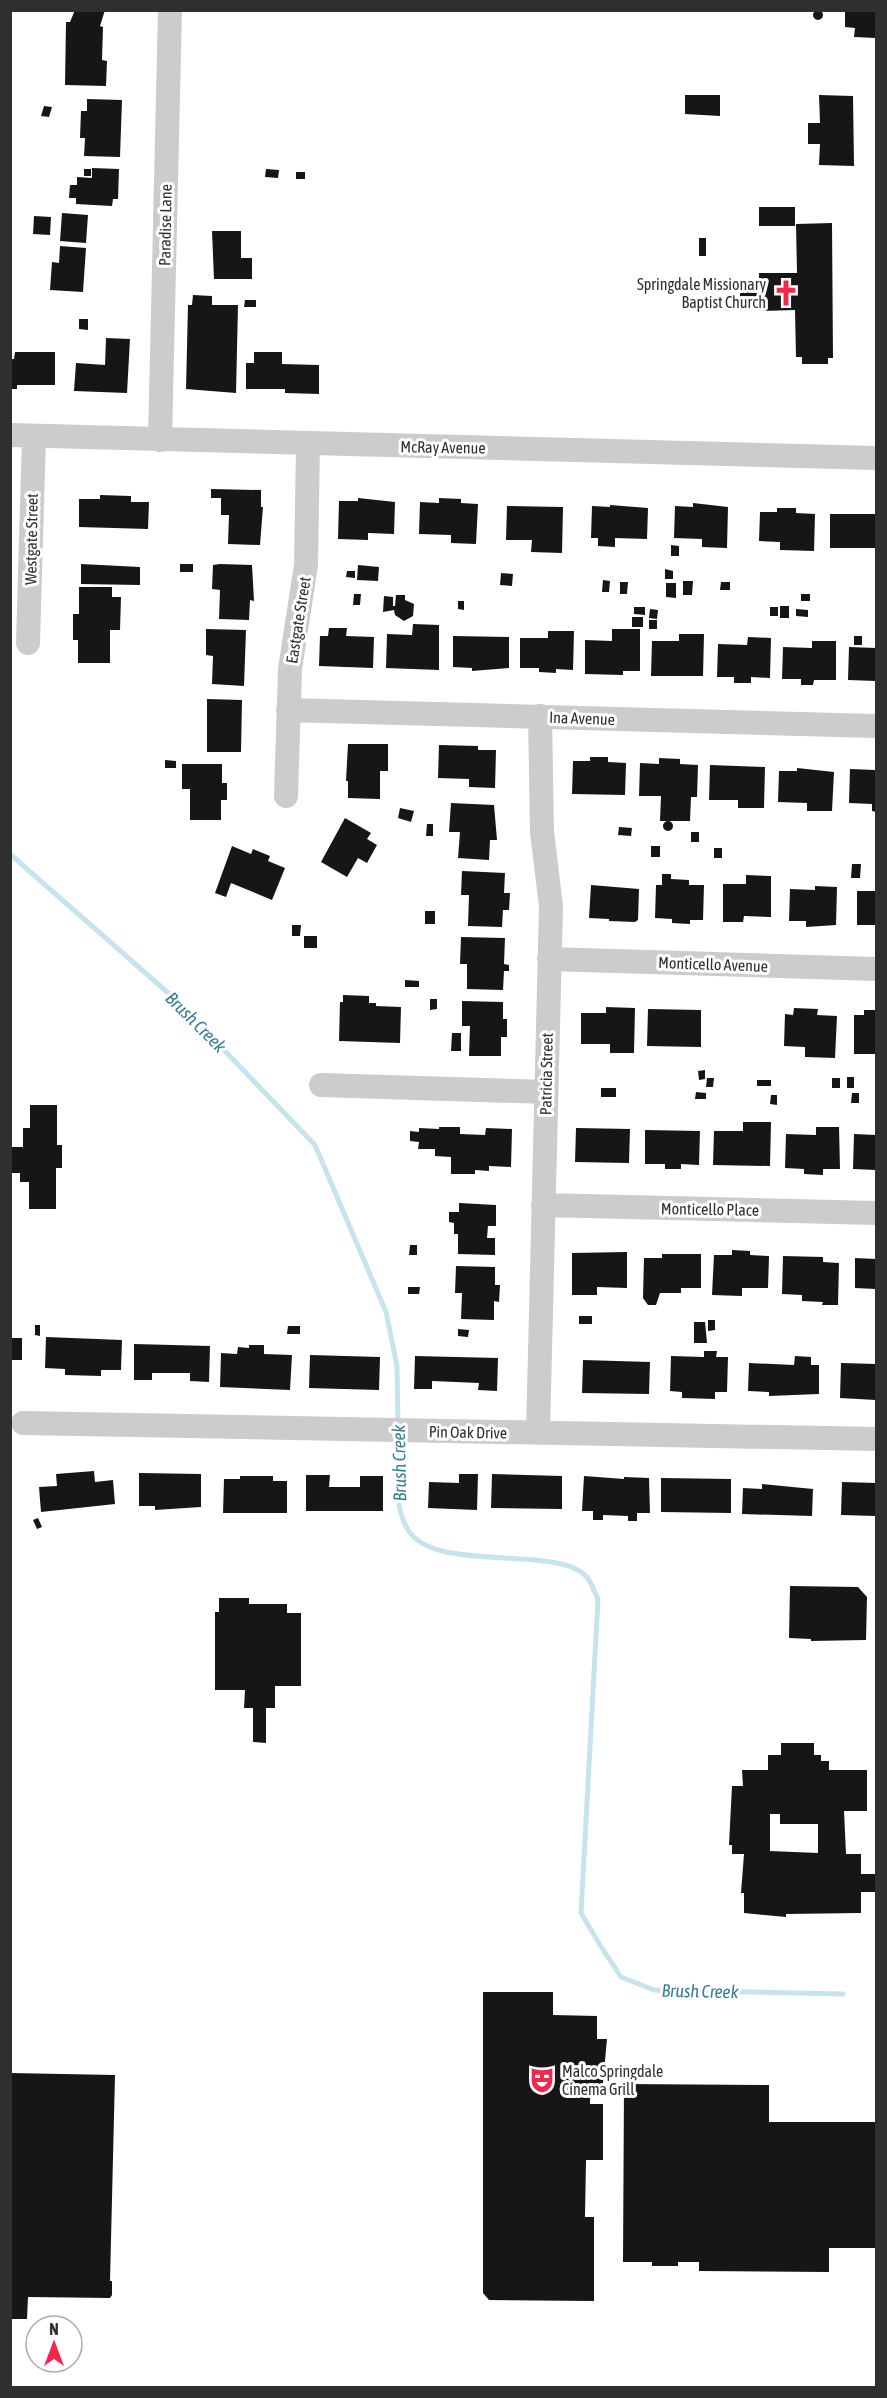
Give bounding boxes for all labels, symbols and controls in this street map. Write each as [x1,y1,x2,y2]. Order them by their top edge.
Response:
street label: Paradise Lane [155,184,175,266]
place label: Springdale Missionary Baptist Church [637,275,766,312]
church icon: Springdale Missionary Baptist Church [771,278,801,308]
street label: McRay Avenue [400,437,486,458]
street label: Westgate Street [21,493,42,585]
street label: Eastgate Street [282,575,315,665]
street label: Ina Avenue [549,708,615,728]
street label: Monticello Avenue [658,953,768,975]
water label: Brush Creek [161,987,231,1057]
street label: Patricia Street [536,1032,556,1115]
street label: Monticello Place [661,1199,759,1219]
street label: Pin Oak Drive [429,1422,507,1442]
water label: Brush Creek [388,1423,410,1502]
water label: Brush Creek [661,1980,740,2002]
place label: Malco Springdale Cinema Grill [562,2062,663,2098]
theatre icon: Malco Springdale Cinema Grill [527,2065,557,2095]
north arrow [24,2314,84,2374]
text: N [49,2320,59,2338]

